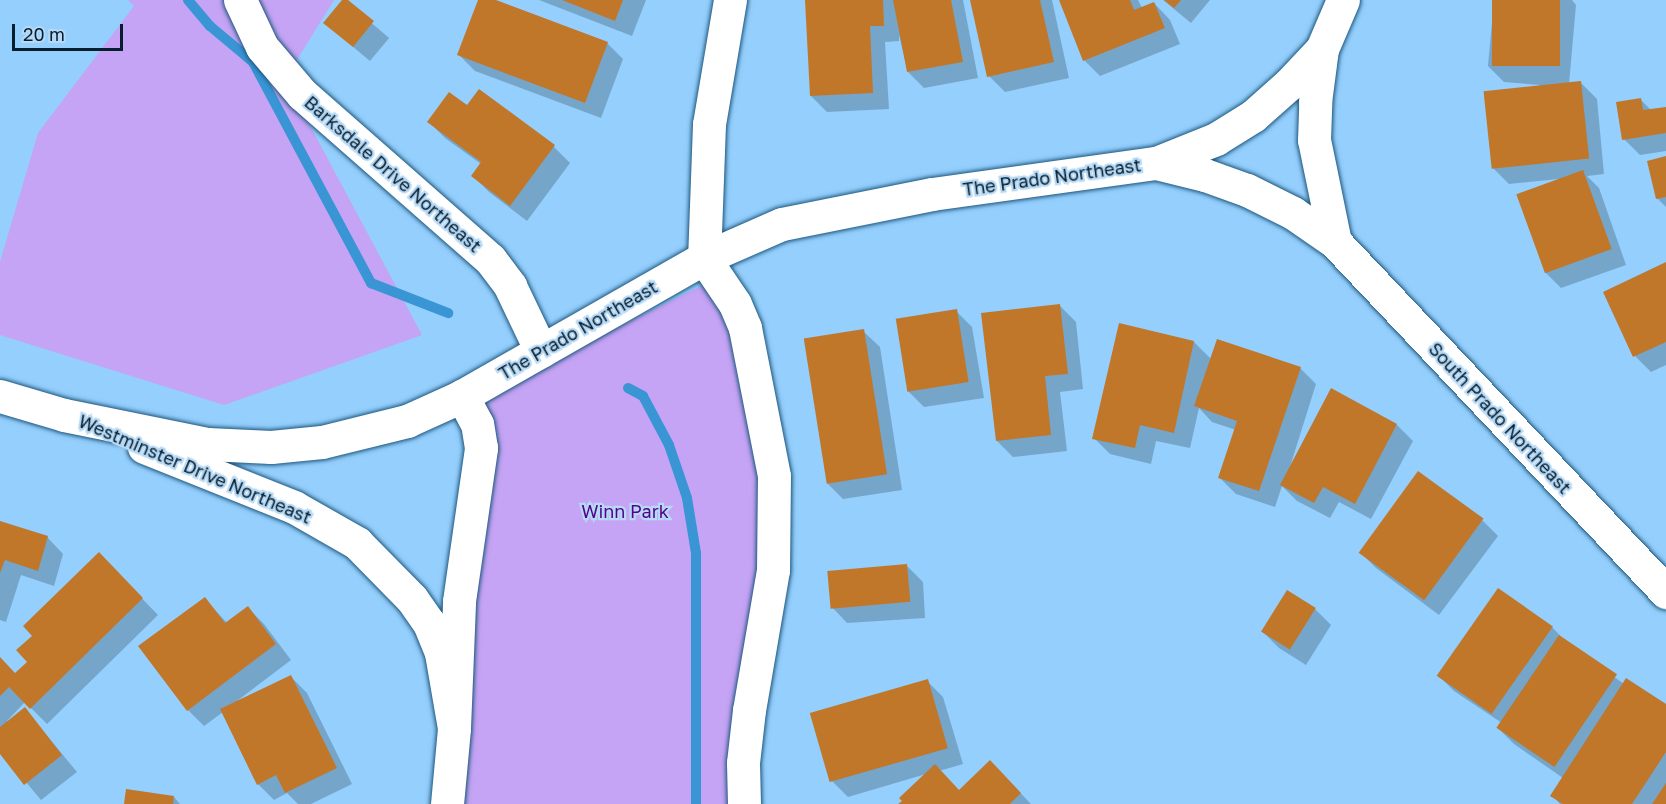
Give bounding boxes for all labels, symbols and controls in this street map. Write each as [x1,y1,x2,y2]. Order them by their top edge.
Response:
scale bar [15,12,126,50]
text: 20 m [23,23,65,45]
street label: Barksdale Drive Northeast [300,91,486,257]
street label: The Prado Northeast [961,154,1143,200]
street label: The Prado Northeast [495,276,661,384]
street label: South Prado Northeast [1424,338,1576,498]
street label: Westminster Drive Northeast [75,410,315,528]
park label: Winn Park [581,500,669,522]

